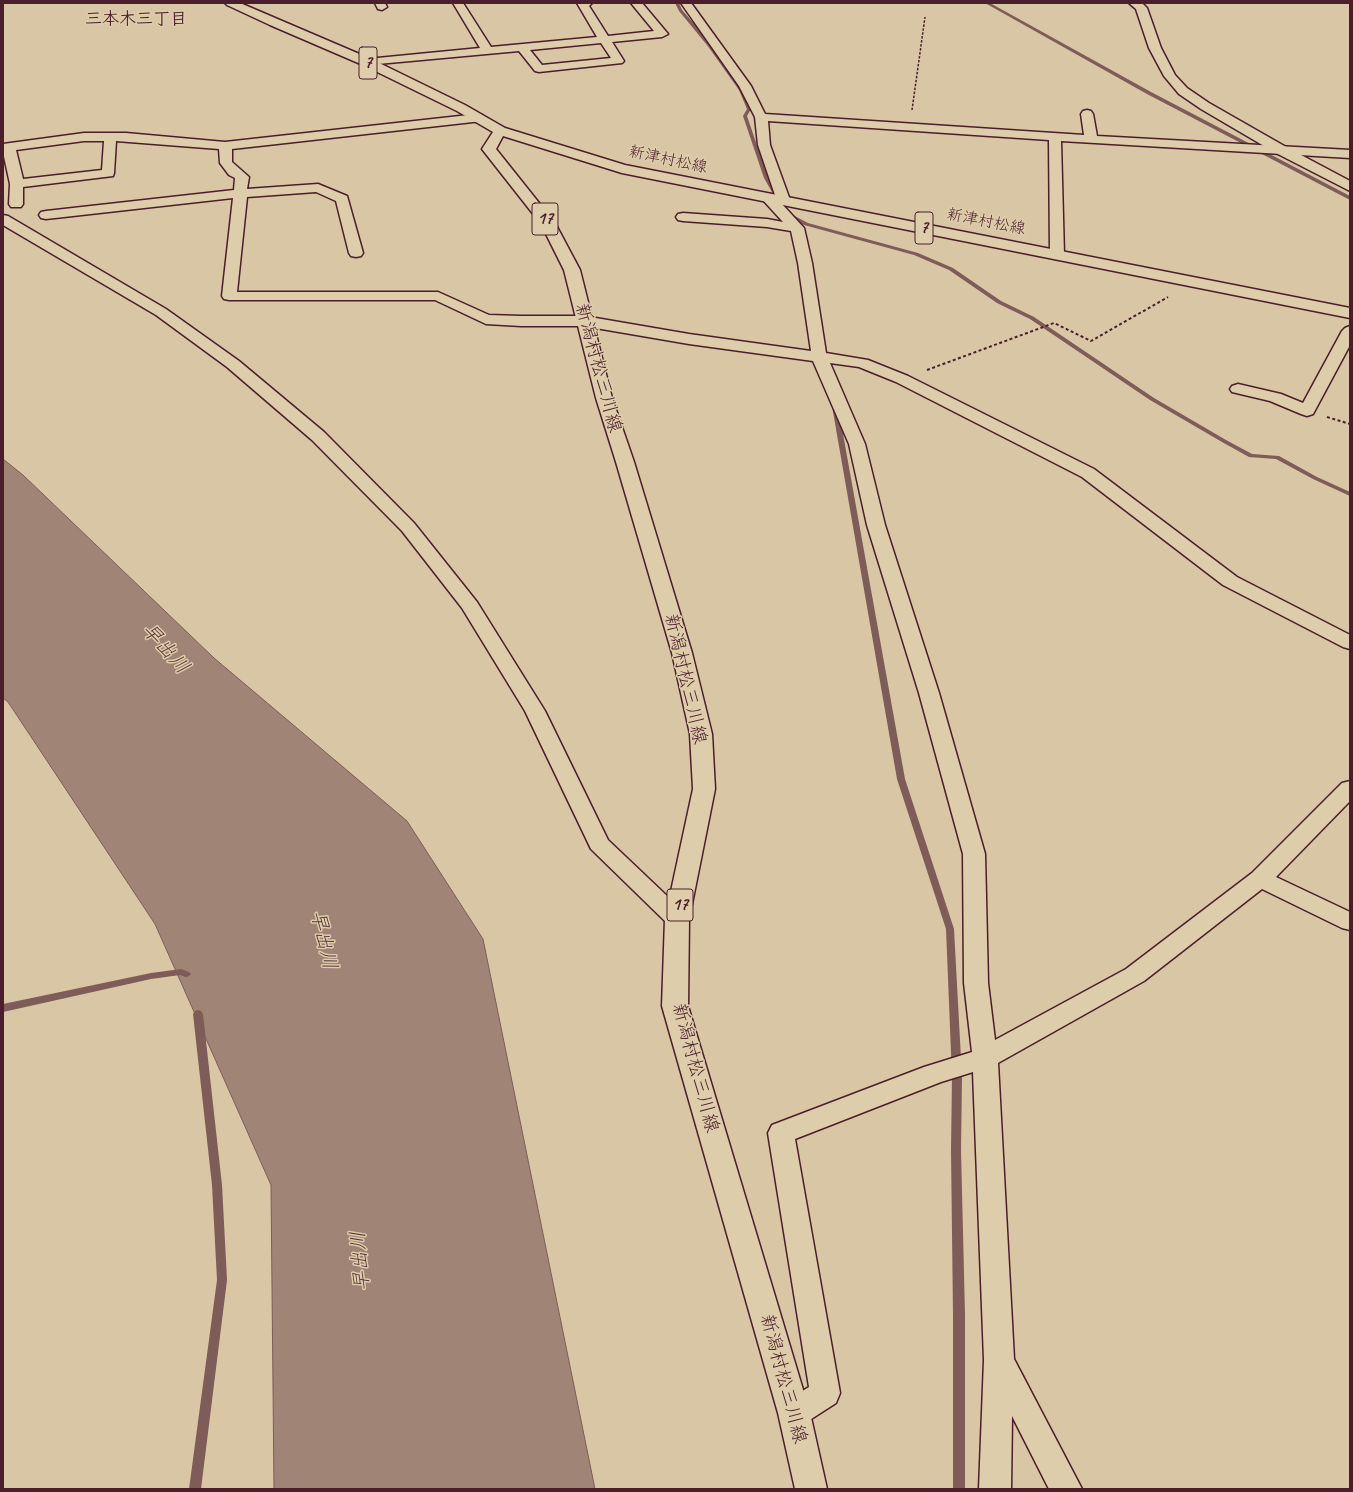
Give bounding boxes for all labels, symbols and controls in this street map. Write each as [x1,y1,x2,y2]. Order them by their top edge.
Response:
district label: 三本木三丁目 [85,10,187,30]
road number: 7 [359,47,377,79]
street label: 新津村松線 [627,142,709,178]
road number: 17 [532,203,558,235]
street label: 新津村松線 [945,205,1027,239]
road number: 7 [915,212,933,244]
street label: 新潟村松三川線 [570,301,626,435]
street label: 新潟村松三川線 [659,612,711,746]
water label: 早出川 [136,619,194,679]
road number: 17 [667,889,693,921]
water label: 早出川 [305,908,341,972]
street label: 新潟村松三川線 [667,1001,723,1135]
water label: 早出川 [346,1230,376,1292]
street label: 新潟村松三川線 [755,1312,811,1446]

